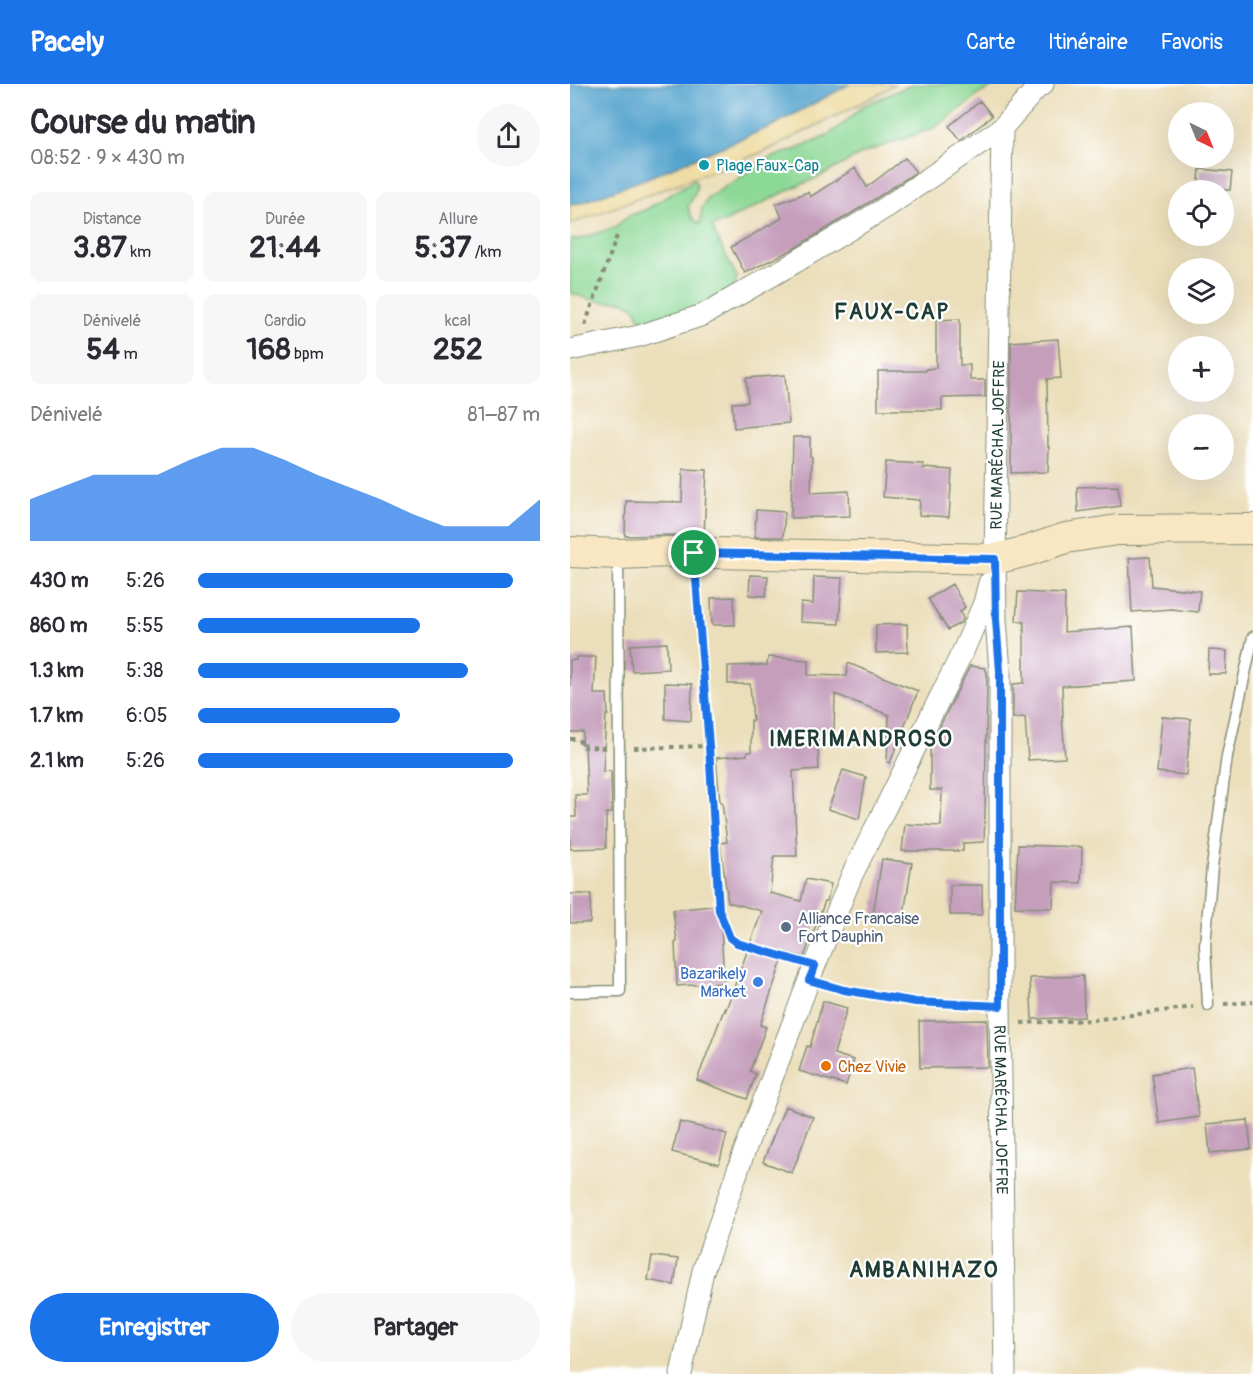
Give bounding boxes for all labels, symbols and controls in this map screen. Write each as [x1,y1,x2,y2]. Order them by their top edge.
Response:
text: Pacely [30,25,104,60]
text: Carte [966,29,1015,56]
text: Itinéraire [1048,29,1128,56]
text: Favoris [1161,29,1223,56]
text: Course du matin [30,102,256,143]
north arrow [1168,102,1234,168]
map controls [1168,102,1234,480]
button: share [477,104,540,167]
text: 08:52 · 9 × 430 m [30,145,185,170]
place label: Plage Faux-Cap [716,156,819,176]
marker: Plage Faux-Cap [697,158,711,172]
button: locate [1168,180,1234,246]
text: Distance [83,209,141,229]
text: Durée [265,209,305,229]
text: Allure [438,209,478,229]
text: 3.87 [73,229,127,266]
text: 21:44 [249,229,321,266]
text: 5:37 [415,229,471,266]
text: km [127,242,151,262]
text: /km [471,242,502,262]
button: layers [1168,258,1234,324]
district label: FAUX-CAP [834,298,950,326]
text: Dénivelé [83,311,141,331]
text: Cardio [264,311,306,331]
text: kcal [445,311,471,331]
text: 54 [86,331,120,368]
text: 168 [246,331,291,368]
text: 252 [433,331,483,368]
button: + [1168,336,1234,402]
text: m [120,344,138,364]
text: bpm [291,344,324,364]
street label: RUE MARÉCHAL JOFFRE [987,360,1009,530]
text: Dénivelé [30,402,103,427]
text: 81–87 m [468,402,540,427]
button: − [1168,414,1234,480]
pin [668,527,719,578]
icon: arrive [677,536,710,569]
text: 430 m [30,568,89,593]
text: 5:26 [126,568,165,593]
text: 860 m [30,613,87,638]
text: 5:55 [126,613,164,638]
text: 1.3 km [30,658,84,683]
text: 5:38 [126,658,163,683]
text: 1.7 km [30,703,83,728]
text: 6:05 [126,703,167,728]
district label: IMERIMANDROSO [769,725,953,753]
text: 2.1 km [30,748,84,773]
text: 5:26 [126,748,165,773]
place label: Alliance Francaise Fort Dauphin [798,909,919,947]
marker: Alliance Francaise Fort Dauphin [779,920,793,934]
place label: Bazarikely Market [680,964,747,1002]
marker: Bazarikely Market [751,975,765,989]
street label: RUE MARÉCHAL JOFFRE [989,1025,1012,1195]
place label: Chez Vivie [838,1057,906,1077]
marker: Chez Vivie [819,1059,833,1073]
district label: AMBANIHAZO [849,1256,999,1284]
button: Enregistrer [30,1293,279,1362]
button: Partager [291,1293,540,1362]

